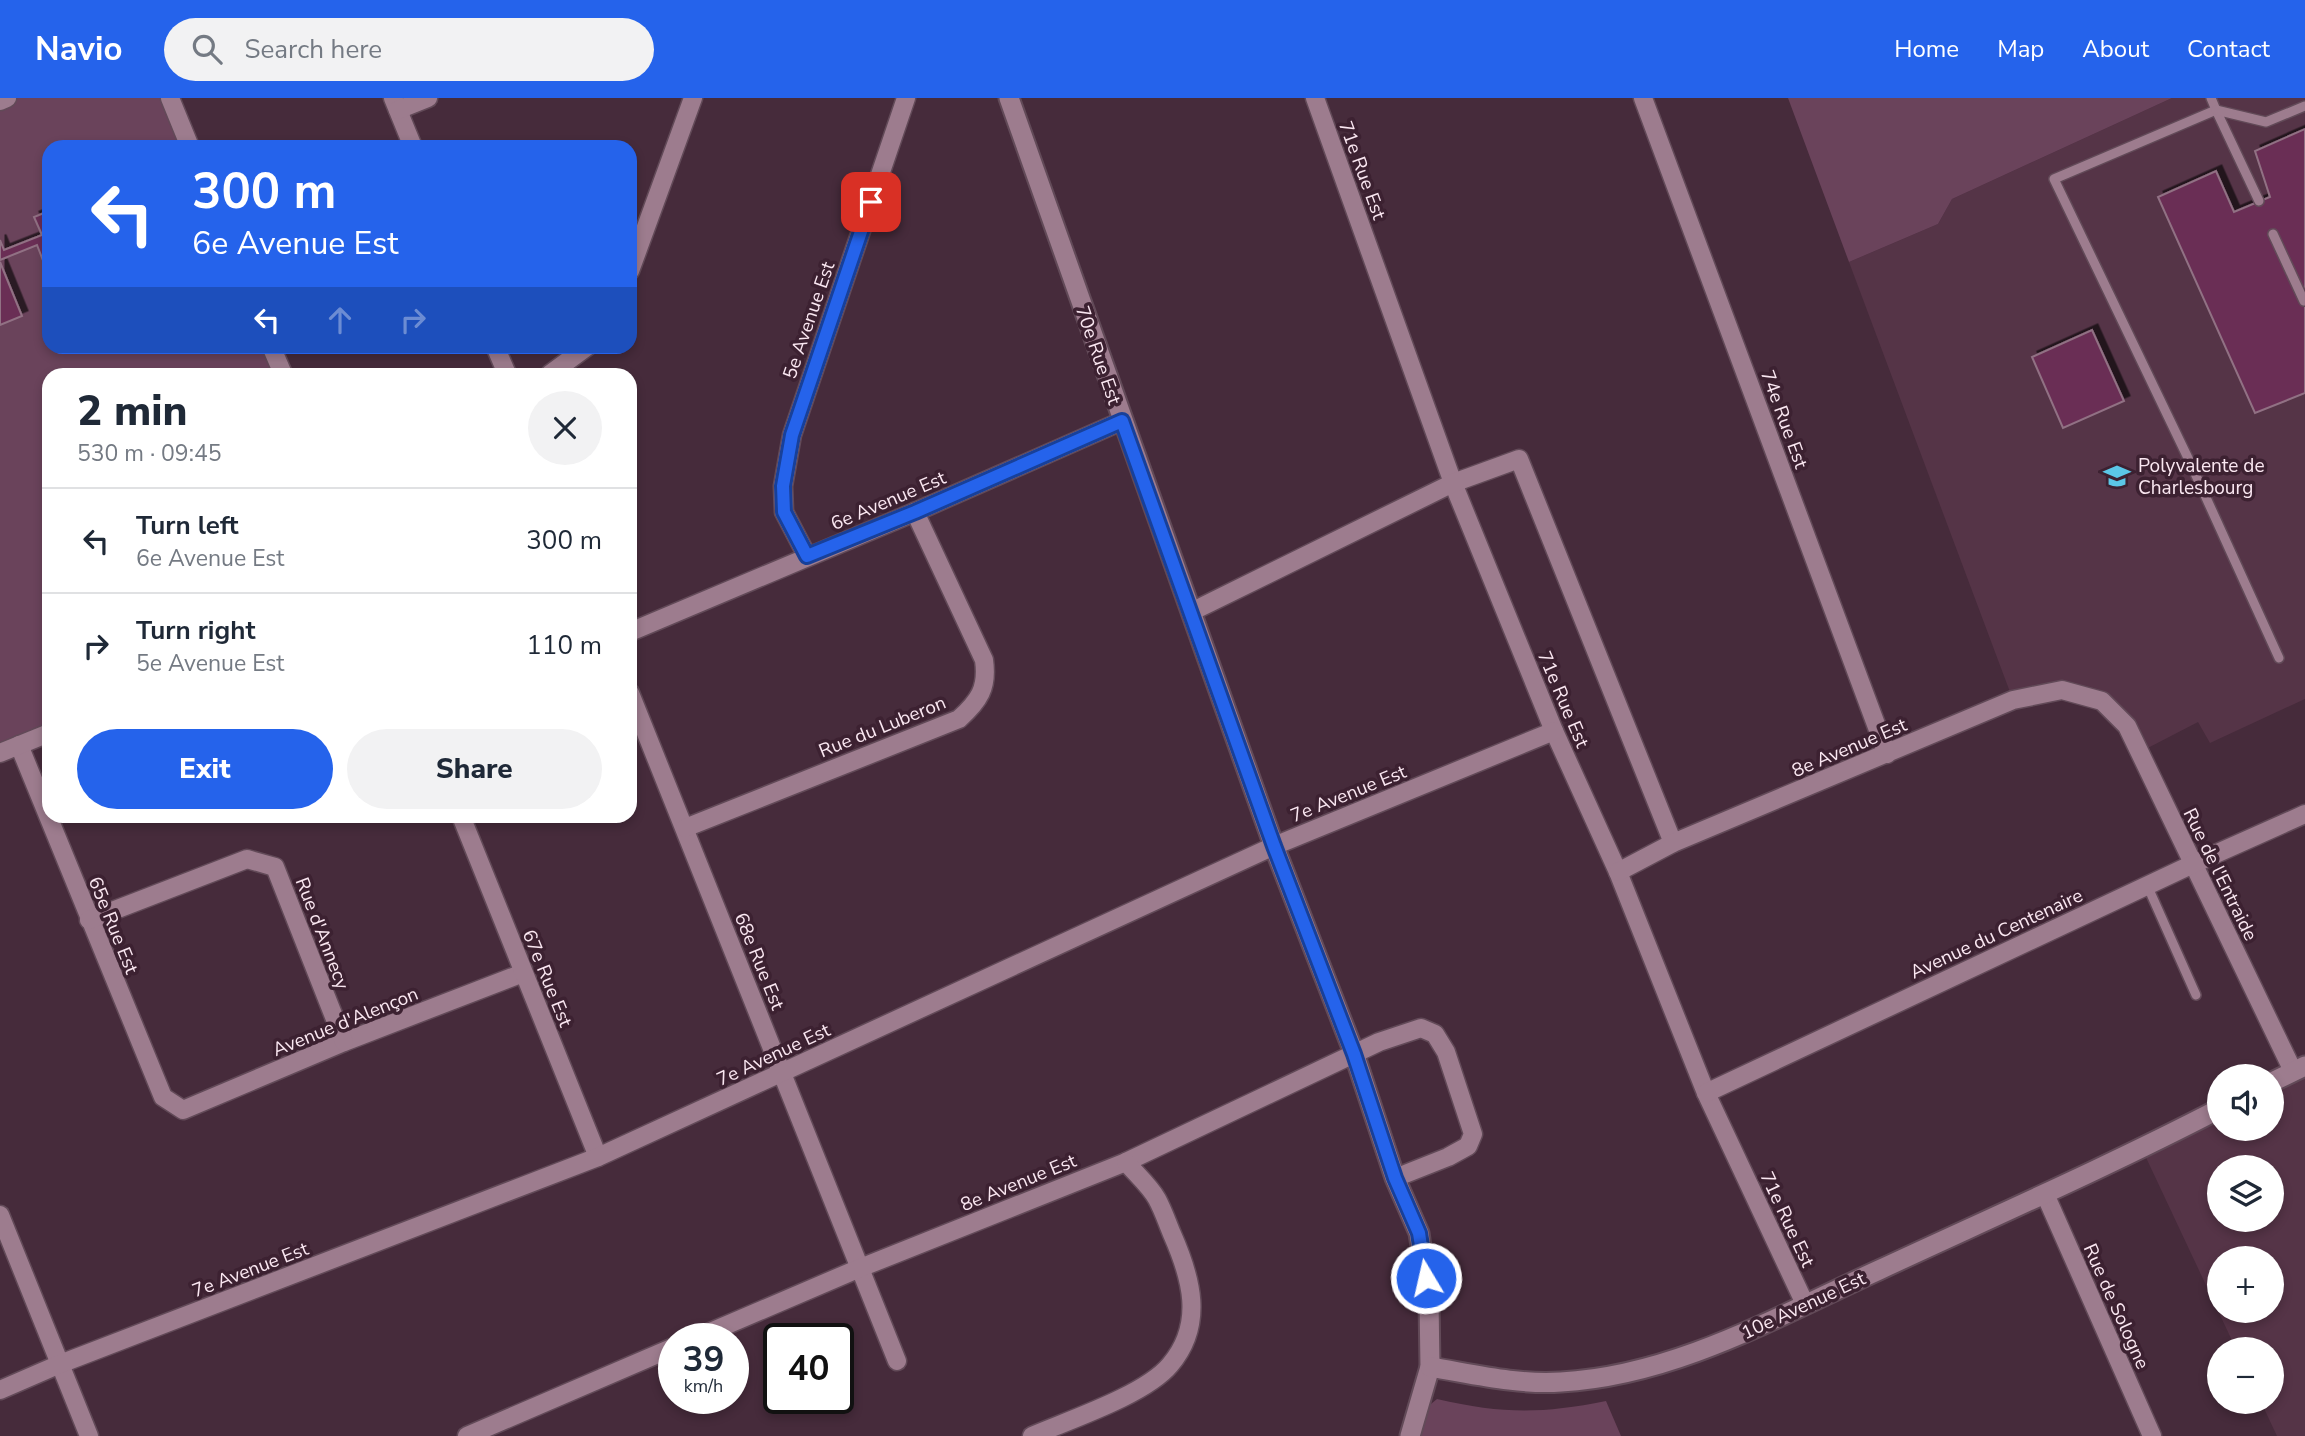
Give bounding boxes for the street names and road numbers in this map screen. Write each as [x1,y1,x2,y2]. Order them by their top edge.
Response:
street label: 71e Rue Est [1332,118,1392,223]
street label: 5e Avenue Est [777,258,841,383]
street label: 70e Rue Est [1069,303,1127,408]
street label: 74e Rue Est [1754,367,1814,472]
street label: 6e Avenue Est [827,465,950,537]
street label: 71e Rue Est [1531,647,1595,752]
street label: Rue du Luberon [815,690,950,764]
street label: 8e Avenue Est [1788,712,1911,784]
street label: 7e Avenue Est [1287,759,1410,829]
street label: Rue de l'Entraide [2177,804,2263,945]
street label: 65e Rue Est [82,873,145,978]
street label: Rue d'Annecy [289,874,355,993]
street label: Avenue du Centenaire [1906,882,2087,985]
street label: 68e Rue Est [728,909,791,1014]
street label: 67e Rue Est [516,926,579,1031]
street label: Avenue d'Alençon [269,981,422,1063]
street label: 7e Avenue Est [712,1017,835,1093]
street label: 8e Avenue Est [957,1148,1080,1218]
street label: 71e Rue Est [1754,1167,1821,1272]
street label: 7e Avenue Est [188,1236,313,1304]
street label: Rue de Sologne [2077,1240,2155,1373]
street label: 10e Avenue Est [1737,1266,1870,1346]

